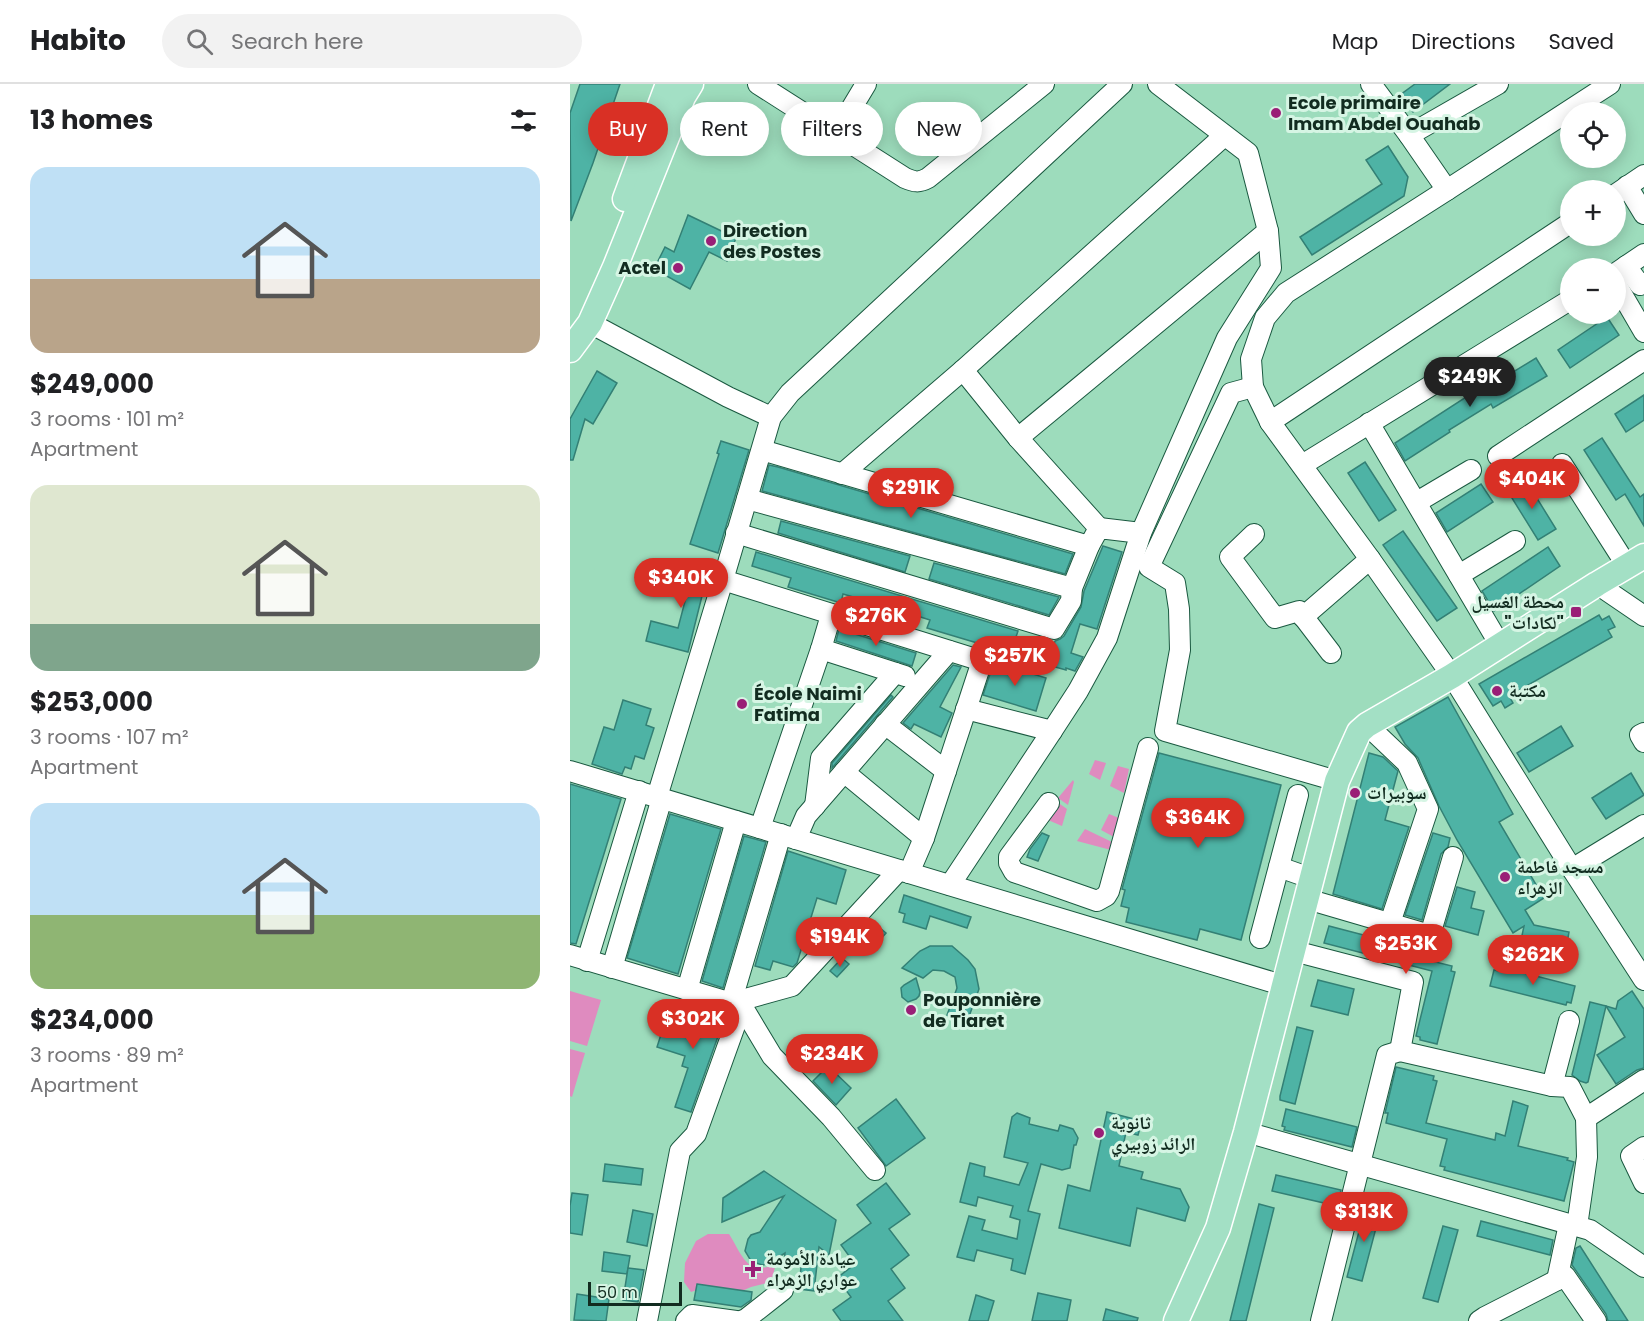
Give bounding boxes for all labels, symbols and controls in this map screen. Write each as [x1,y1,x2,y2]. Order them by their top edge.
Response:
search box [162,14,582,68]
text: Habito [30,21,126,60]
icon: search [183,25,216,58]
text: Search here [231,26,363,57]
text: Map [1332,27,1378,56]
text: Directions [1411,27,1515,56]
text: Saved [1548,27,1614,56]
place label: Ecole primaire Imam Abdel Ouahab [1288,90,1480,136]
text: 13 homes [30,102,153,138]
chip: Buy [588,102,668,156]
chip: Rent [680,102,769,156]
chip: Filters [781,102,883,156]
chip: New [895,102,982,156]
map controls [1560,102,1626,324]
button: locate [1560,102,1626,168]
icon: filters [507,104,540,137]
marker: Ecole primaire Imam Abdel Ouahab [1269,106,1283,120]
button: + [1560,180,1626,246]
icon: home [231,206,339,314]
place label: Direction des Postes [723,218,821,264]
marker: Direction des Postes [704,234,718,248]
place label: Actel [618,255,666,280]
button: − [1560,258,1626,324]
marker: Actel [671,261,685,275]
pin: $249K [1428,357,1512,408]
text: $249K [1438,362,1502,390]
text: $249,000 [30,366,154,402]
text: 3 rooms · 101 m² [30,405,184,433]
text: Apartment [30,435,138,463]
pin: $404K [1490,459,1574,510]
text: $404K [1498,464,1566,492]
pin: $291K [869,468,953,519]
text: $291K [882,473,940,501]
icon: home [231,524,339,632]
pin: $340K [639,558,723,609]
text: $340K [648,563,714,591]
place label: محطة الغسيل "لكادات" [1472,589,1564,635]
pin: $276K [834,596,918,647]
text: $276K [845,601,907,629]
marker: محطة الغسيل "لكادات" [1569,605,1583,619]
pin: $257K [973,636,1057,687]
text: $257K [984,641,1046,669]
place label: مكتبة [1509,678,1546,703]
place label: École Naimi Fatima [754,681,862,727]
text: $253,000 [30,684,153,720]
marker: مكتبة [1490,684,1504,698]
marker: École Naimi Fatima [735,697,749,711]
text: 3 rooms · 107 m² [30,723,189,751]
text: Apartment [30,753,138,781]
place label: سوبيرات [1367,780,1427,805]
marker: سوبيرات [1348,786,1362,800]
pin: $364K [1156,798,1240,849]
text: $364K [1165,803,1231,831]
icon: home [231,842,339,950]
place label: مسجد فاطمة الزهراء [1517,854,1604,900]
marker: مسجد فاطمة الزهراء [1498,870,1512,884]
pin: $194K [798,917,882,968]
text: $194K [810,922,870,950]
pin: $253K [1364,924,1448,975]
text: $253K [1374,929,1438,957]
pin: $262K [1491,935,1575,986]
text: $262K [1502,940,1564,968]
place label: Pouponnière de Tiaret [923,987,1041,1033]
pin: $302K [651,999,735,1050]
text: $234,000 [30,1002,154,1038]
marker: Pouponnière de Tiaret [904,1003,918,1017]
text: $302K [661,1004,725,1032]
pin: $234K [790,1034,874,1085]
text: $234K [800,1039,864,1067]
text: 3 rooms · 89 m² [30,1041,184,1069]
text: Apartment [30,1071,138,1099]
place label: ثانوية الرائد زوبيري [1111,1110,1195,1158]
marker: ثانوية الرائد زوبيري [1092,1126,1106,1140]
pin: $313K [1322,1192,1406,1243]
text: $313K [1335,1197,1393,1225]
place label: عيادة الأمومة عواري الزهراء [766,1246,857,1294]
marker: عيادة الأمومة عواري الزهراء [744,1260,762,1278]
scale bar [588,1279,682,1306]
text: 50 m [597,1281,638,1304]

